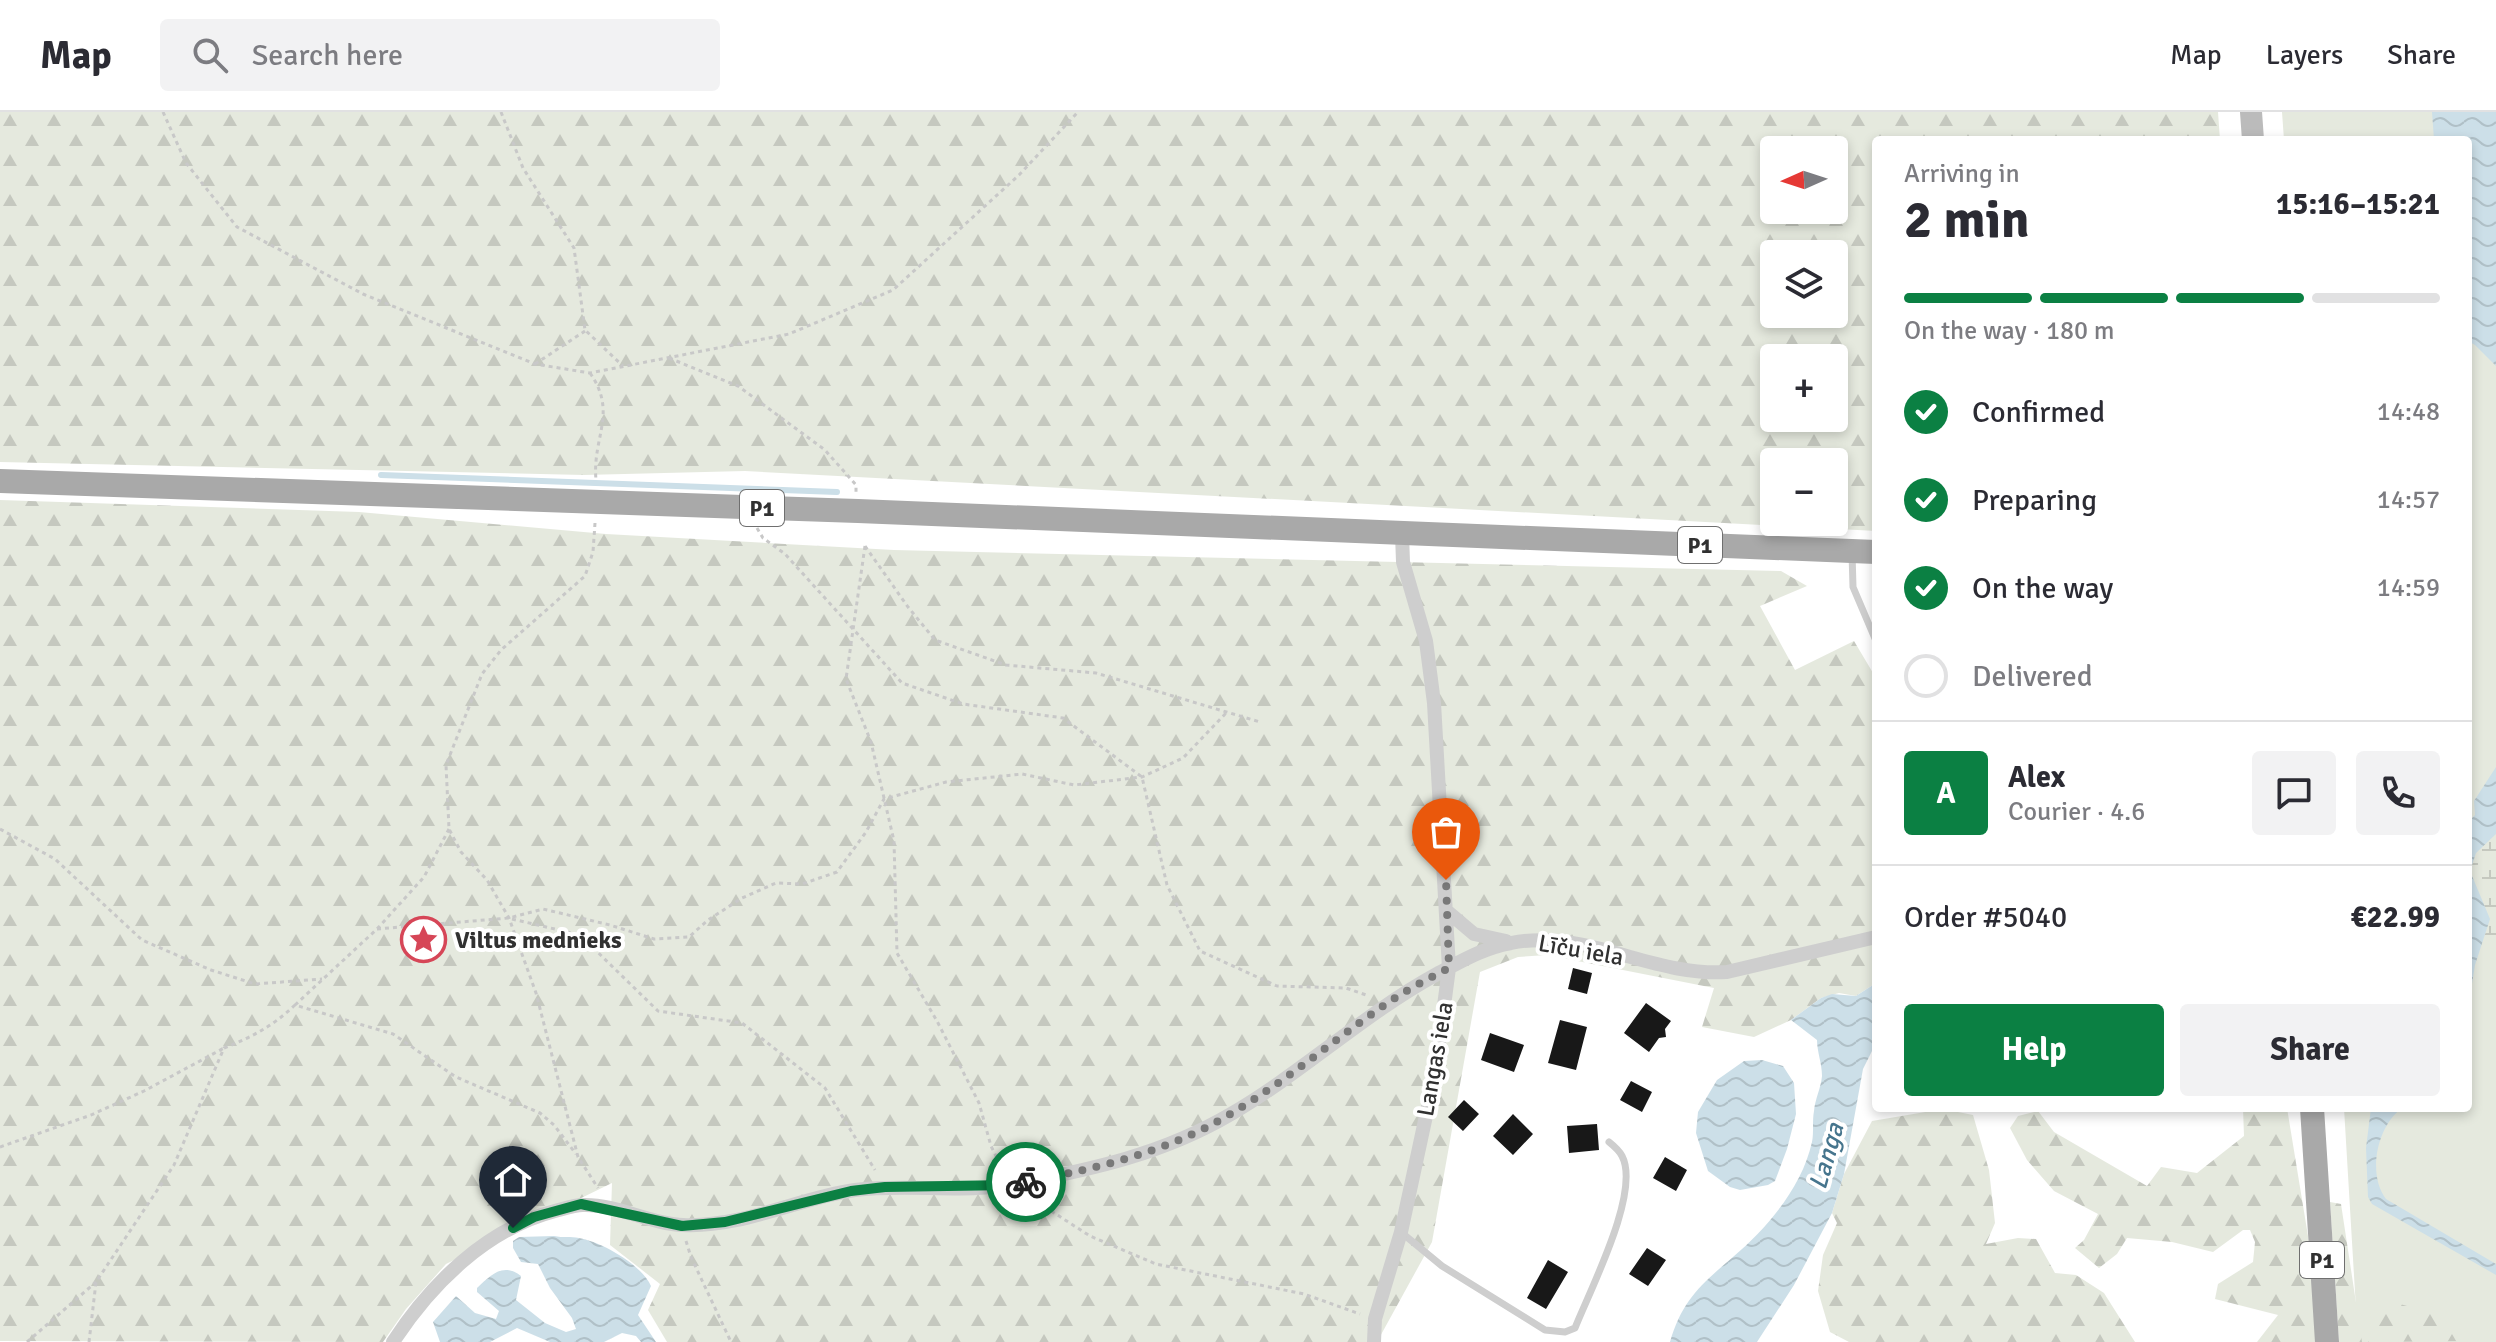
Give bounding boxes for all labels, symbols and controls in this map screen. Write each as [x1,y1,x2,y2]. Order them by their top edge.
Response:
search box [160,19,720,91]
text: Map [40,32,112,79]
icon: search [188,33,232,77]
text: Search here [252,37,403,74]
text: Map [2170,38,2222,72]
text: Layers [2266,38,2343,72]
text: Share [2387,38,2456,72]
north arrow [1760,136,1848,224]
map controls [1760,136,1848,536]
text: Arriving in [1904,158,2020,190]
text: 15:16–15:21 [2276,186,2440,223]
text: 2 min [1904,188,2030,252]
button: layers [1760,240,1848,328]
text: On the way · 180 m [1904,315,2114,347]
button: + [1760,344,1848,432]
icon: check [1904,390,1948,434]
text: Confirmed [1972,394,2105,431]
text: 14:48 [2377,396,2440,428]
button: − [1760,448,1848,536]
icon: check [1904,478,1948,522]
text: Preparing [1972,482,2097,519]
text: 14:57 [2377,484,2440,516]
road number: P1 [740,490,784,526]
road number: P1 [1678,527,1722,563]
icon: check [1904,566,1948,610]
text: On the way [1972,570,2113,607]
text: 14:59 [2377,572,2440,604]
text: Delivered [1972,658,2093,695]
button: chat [2252,751,2336,835]
button: phone [2356,751,2440,835]
text: Alex [2008,759,2065,796]
text: A [1936,775,1956,812]
text: Courier · 4.6 [2008,796,2145,828]
pin [1412,798,1480,880]
icon: bag [1424,810,1468,854]
text: Order #5040 [1904,899,2067,936]
text: €22.99 [2350,899,2440,936]
place icon: Viltus mednieks [400,916,448,964]
place label: Viltus mednieks [455,925,622,955]
street label: Līču iela [1536,928,1626,972]
street label: Langas iela [1410,999,1460,1119]
button: Help [1904,1004,2164,1096]
button: Share [2180,1004,2440,1096]
water label: Langa [1802,1119,1852,1193]
courier [986,1142,1066,1222]
pin [479,1146,547,1228]
icon: home [491,1158,535,1202]
icon: bike [1004,1160,1048,1204]
road number: P1 [2300,1242,2344,1278]

